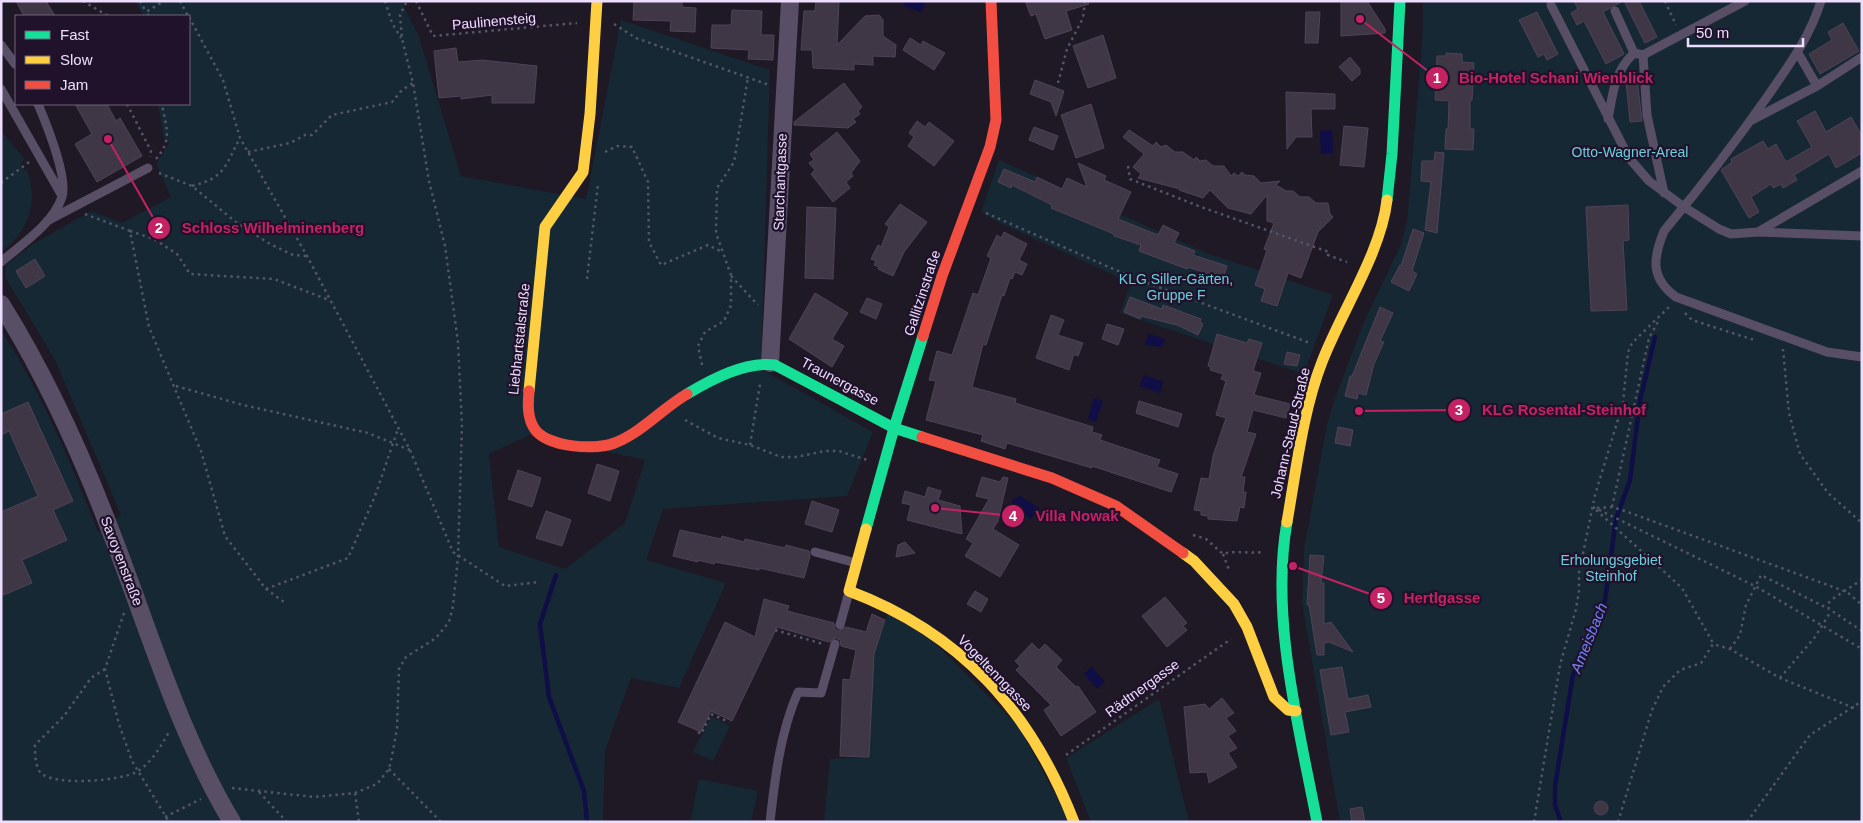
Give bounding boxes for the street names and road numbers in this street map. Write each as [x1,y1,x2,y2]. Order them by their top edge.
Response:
street label: Paulinensteig [451,9,537,33]
street label: Starchantgasse [770,133,790,231]
street label: Gallitzinstraße [901,248,943,338]
street label: Liebhartstalstraße [505,282,533,396]
street label: Traunergasse [798,354,882,408]
street label: Johann-Staud-Straße [1267,366,1313,500]
street label: Savoyenstraße [98,514,146,608]
street label: Vogeltenngasse [955,632,1036,715]
street label: Rädtnergasse [1102,656,1182,720]

